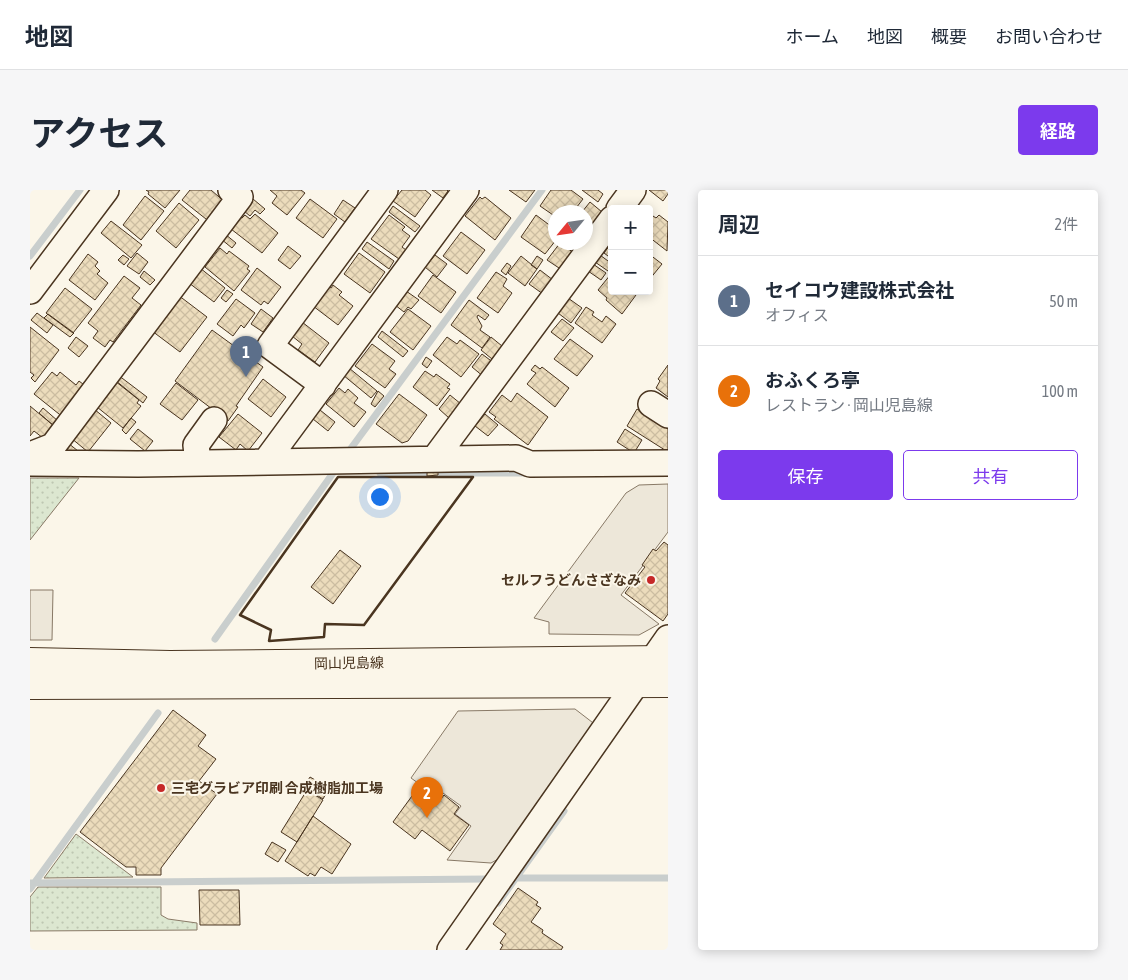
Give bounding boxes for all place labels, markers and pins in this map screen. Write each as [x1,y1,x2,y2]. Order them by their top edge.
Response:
pin: 1 [230,336,262,377]
place label: セルフうどんさざなみ [501,572,641,588]
marker: セルフうどんさざなみ [645,574,657,586]
pin: 2 [411,777,443,818]
place label: 三宅グラビア印刷 合成樹脂加工場 [171,780,383,796]
marker: 三宅グラビア印刷 合成樹脂加工場 [155,782,167,794]

